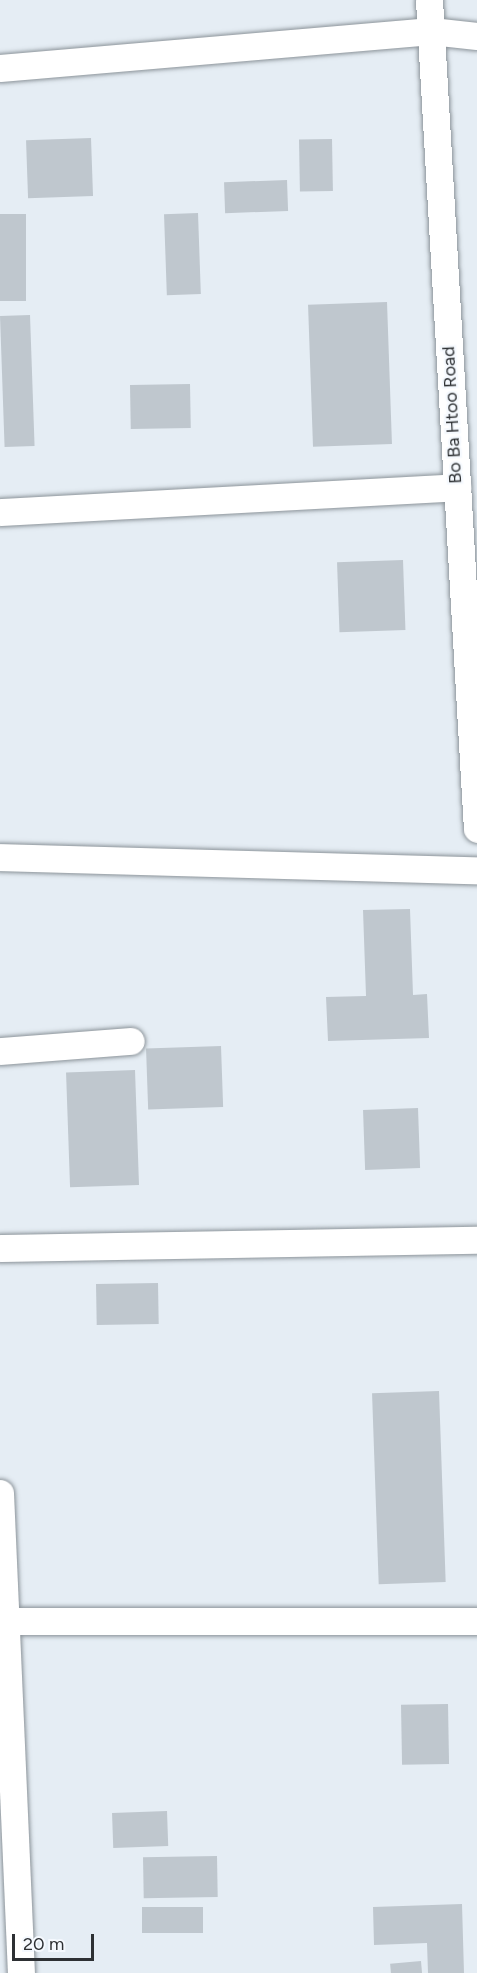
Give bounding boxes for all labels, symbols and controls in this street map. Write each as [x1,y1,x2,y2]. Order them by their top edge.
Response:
street label: Bo Ba Htoo Road [438,346,466,484]
scale bar [15,1922,98,1960]
text: 20 m [23,1933,64,1955]

